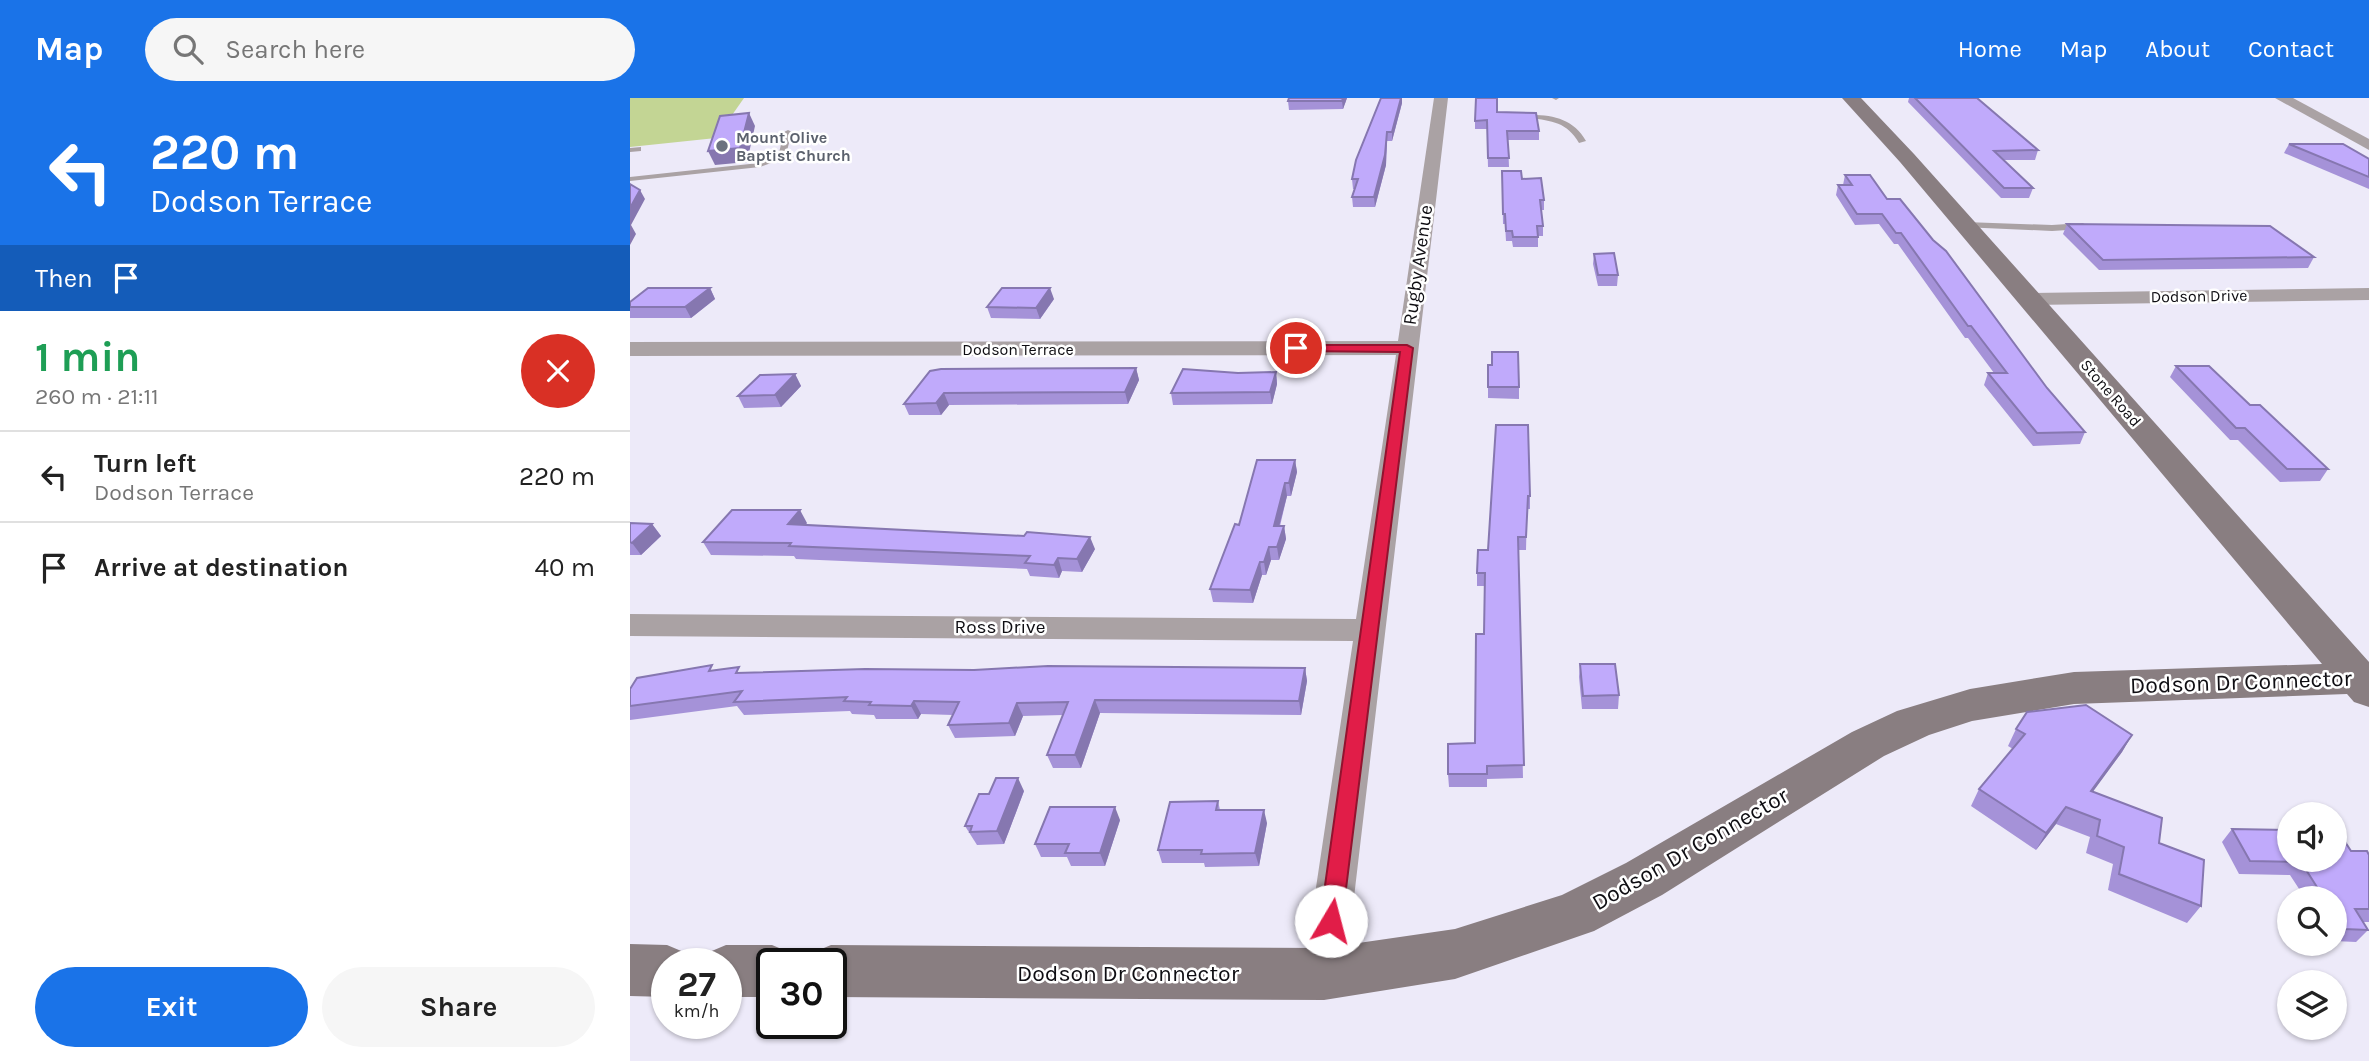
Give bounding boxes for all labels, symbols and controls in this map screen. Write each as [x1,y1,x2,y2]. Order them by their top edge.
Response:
search box [145,18,635,81]
text: Map [35,30,103,68]
icon: search [169,30,207,68]
text: Search here [225,34,365,65]
text: Home [1958,35,2022,63]
text: Map [2060,35,2107,63]
text: About [2145,35,2210,63]
text: Contact [2248,35,2334,63]
text: 220 m [150,124,299,181]
icon: left [35,126,126,217]
place label: Mount Olive Baptist Church [736,128,851,165]
marker: Mount Olive Baptist Church [714,138,730,154]
text: Dodson Terrace [150,183,373,220]
street label: Rugby Avenue [1399,204,1437,326]
icon: arrive [107,259,145,297]
text: Then [35,263,93,294]
street label: Dodson Drive [2150,286,2248,306]
pin [1266,318,1326,378]
icon: arrive [1277,329,1315,367]
text: 1 min [35,332,140,382]
button: close [521,334,595,408]
street label: Dodson Terrace [962,340,1074,359]
street label: Stone Road [2077,355,2145,431]
text: 260 m · 21:11 [35,383,159,410]
text: Turn left [94,448,196,479]
icon: left [35,458,73,496]
text: 220 m [519,461,595,492]
text: Dodson Terrace [94,479,254,506]
icon: arrive [35,549,73,587]
text: Arrive at destination [94,552,348,583]
text: 40 m [535,552,595,583]
street label: Ross Drive [955,616,1045,638]
street label: Dodson Dr Connector [2130,665,2353,699]
street label: Dodson Dr Connector [1587,781,1793,916]
map controls [2277,802,2347,1040]
button: sound [2277,802,2347,872]
position arrow [1294,884,1368,958]
button: search [2277,886,2347,956]
speed limit sign: 30 [756,948,847,1039]
street label: Dodson Dr Connector [1017,960,1240,987]
text: 27 [677,964,716,1005]
button: Exit [35,967,308,1047]
button: Share [322,967,595,1047]
button: layers [2277,970,2347,1040]
text: km/h [674,1000,719,1022]

